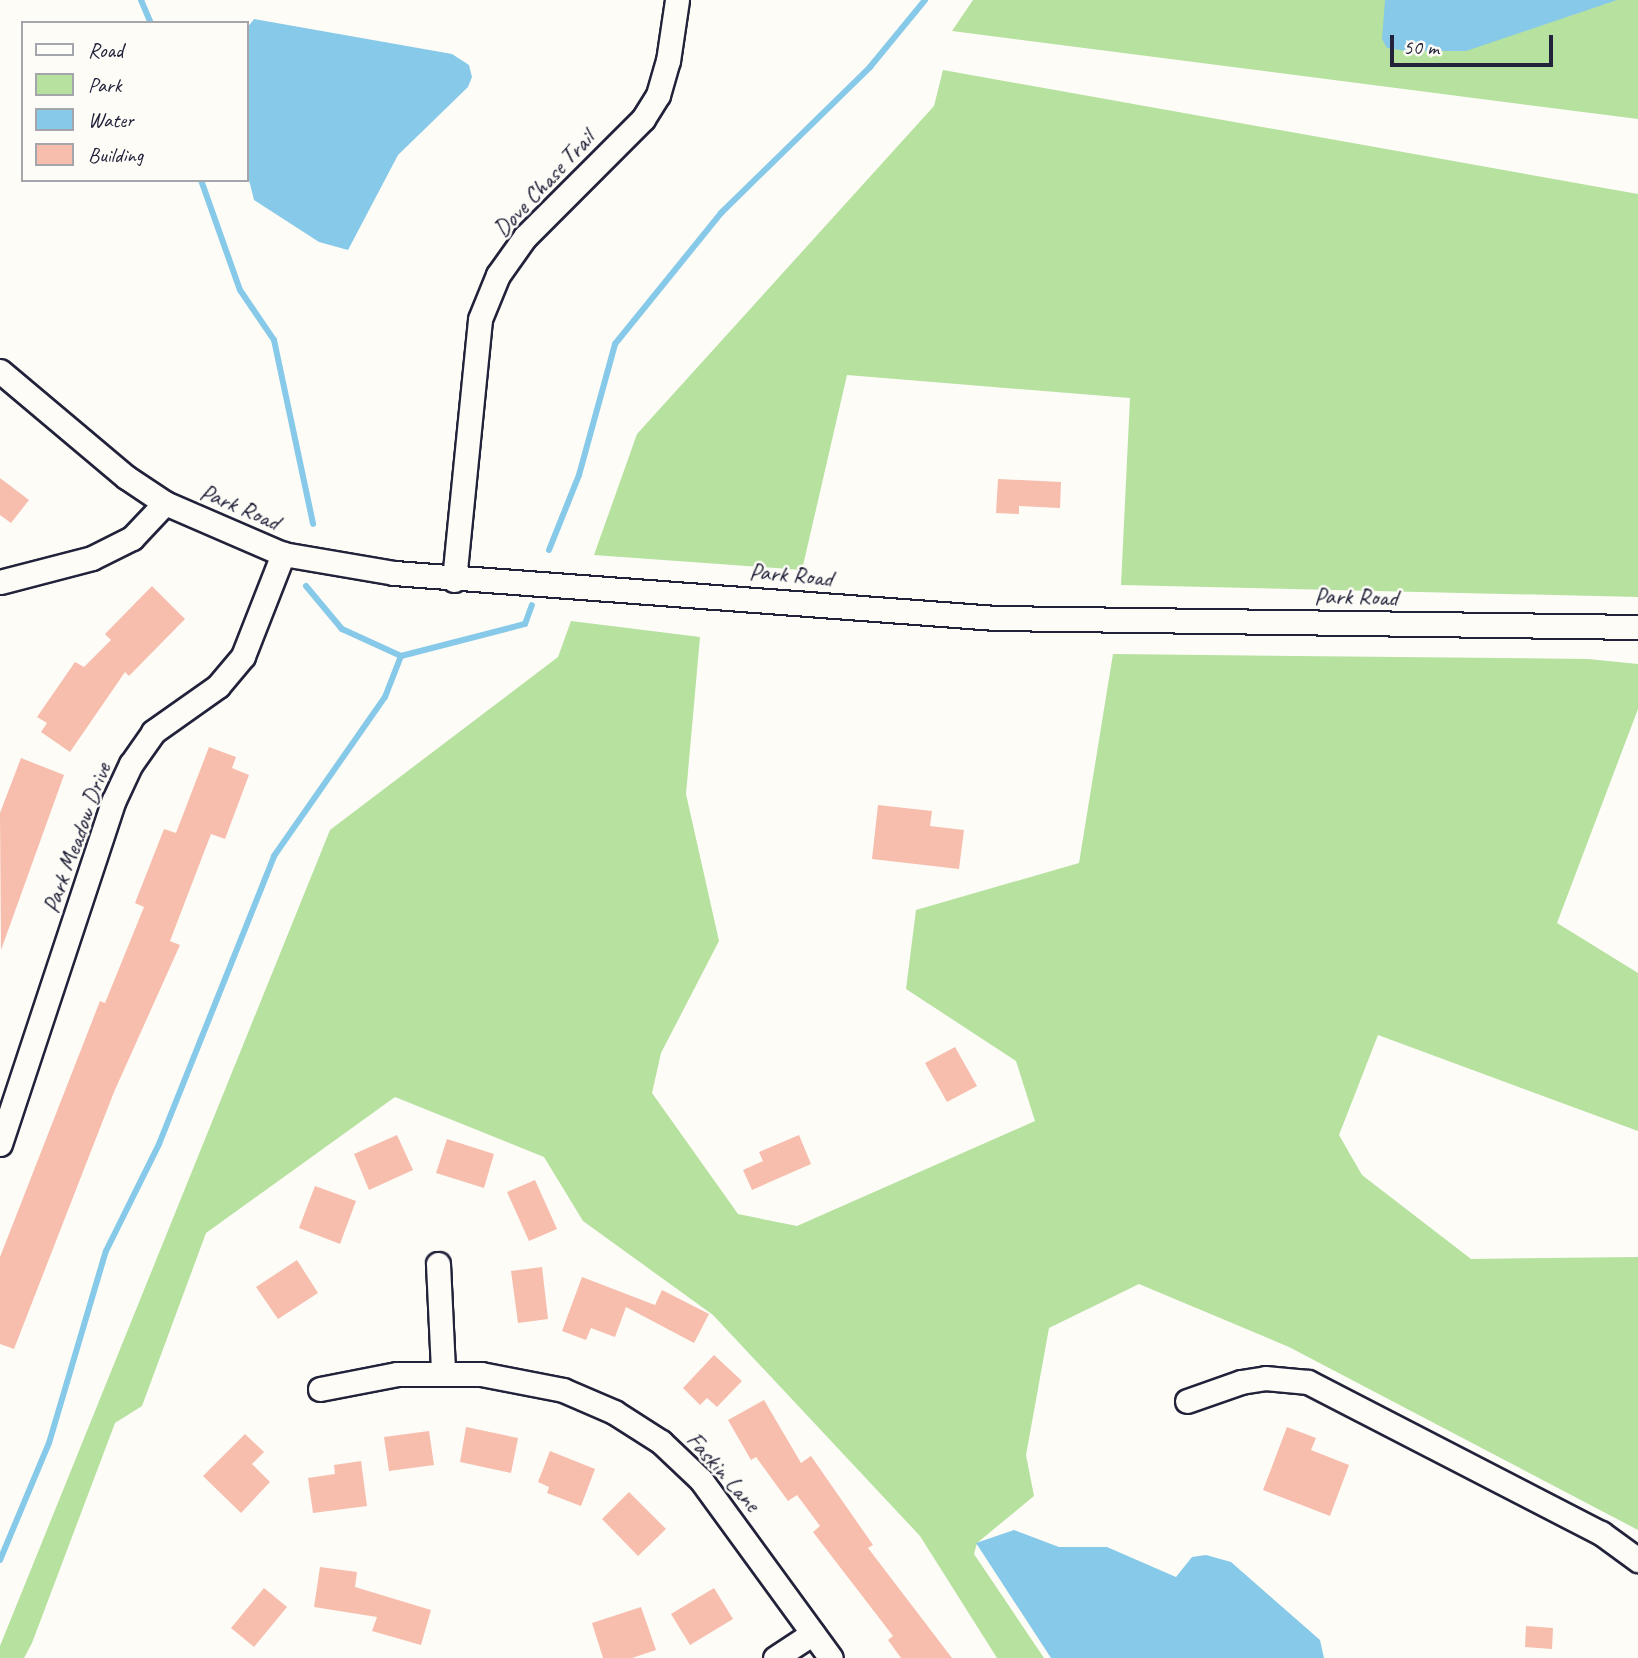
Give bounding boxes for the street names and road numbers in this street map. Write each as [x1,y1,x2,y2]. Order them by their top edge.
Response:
street label: Dove Chase Trail [487,125,601,243]
street label: Park Road [196,477,284,537]
street label: Park Road [748,557,834,593]
street label: Park Road [1314,582,1398,612]
street label: Park Meadow Drive [36,759,118,917]
street label: Faskin Lane [680,1426,766,1518]

